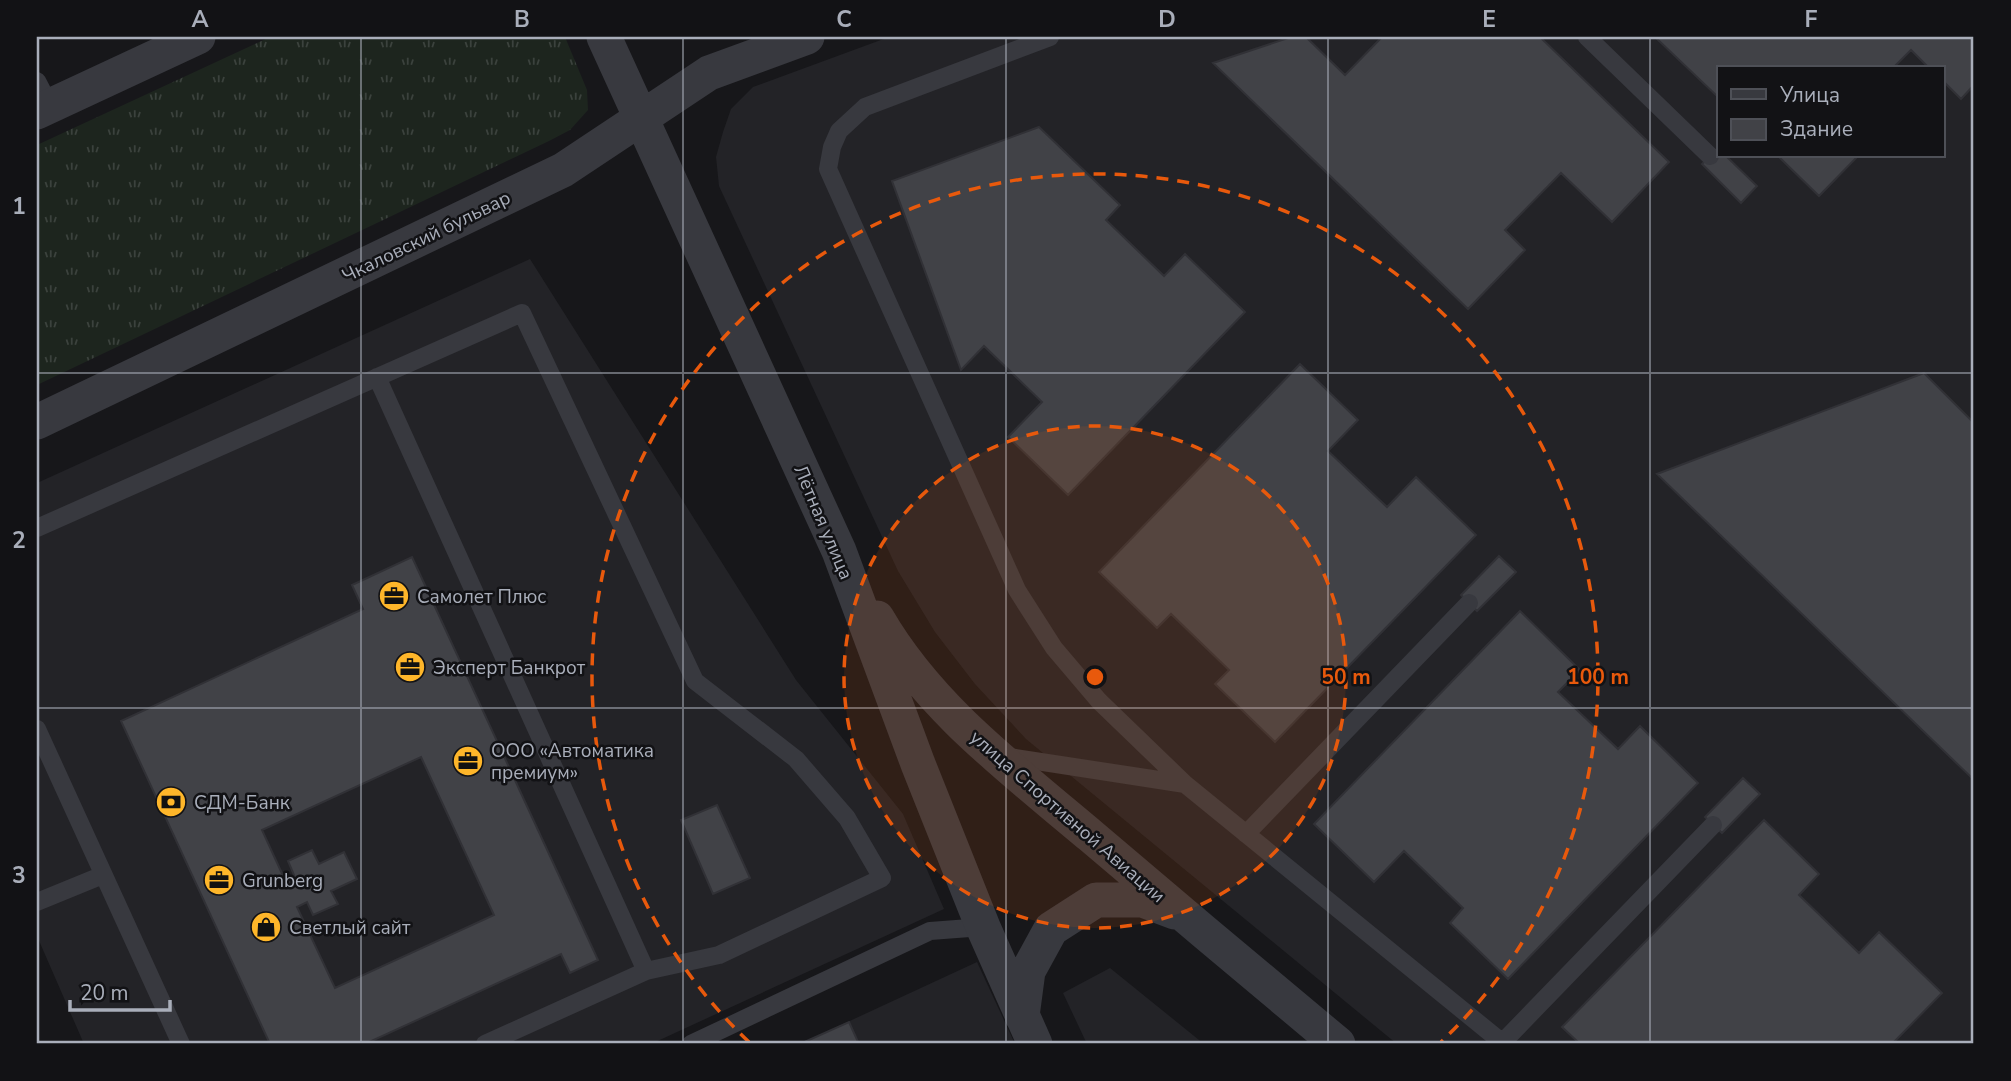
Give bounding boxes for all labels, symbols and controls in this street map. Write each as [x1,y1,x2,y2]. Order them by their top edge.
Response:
text: A [191,4,209,35]
text: B [514,4,530,35]
text: C [836,4,852,35]
text: D [1158,4,1176,35]
text: E [1482,4,1496,35]
text: F [1805,4,1818,35]
legend [1717,66,1944,158]
text: Улица [1779,81,1840,109]
text: Здание [1780,115,1853,143]
street label: Чкаловский бульвар [338,185,515,289]
text: 1 [12,191,26,222]
street label: Лётная улица [787,461,859,584]
text: 2 [12,525,26,556]
office icon: Самолет Плюс [377,579,411,613]
place label: Самолет Плюс [417,584,546,610]
office icon: Эксперт Банкрот [393,650,427,684]
place label: Эксперт Банкрот [433,655,586,681]
text: 50 m [1321,663,1371,691]
text: 100 m [1567,663,1629,691]
centre of rings [1083,665,1107,689]
street label: улица Спортивной Авиации [964,725,1170,909]
place label: ООО «Автоматика премиум» [491,738,654,786]
office icon: ООО «Автоматика премиум» [451,744,485,778]
bank icon: СДМ-Банк [154,785,188,819]
place label: СДМ-Банк [194,790,290,816]
text: 3 [12,860,26,891]
office icon: Grunberg [202,863,236,897]
place label: Grunberg [242,868,323,894]
shop icon: Светлый сайт [249,910,283,944]
place label: Светлый сайт [289,915,411,941]
scale bar [70,969,170,1013]
text: 20 m [80,979,129,1007]

